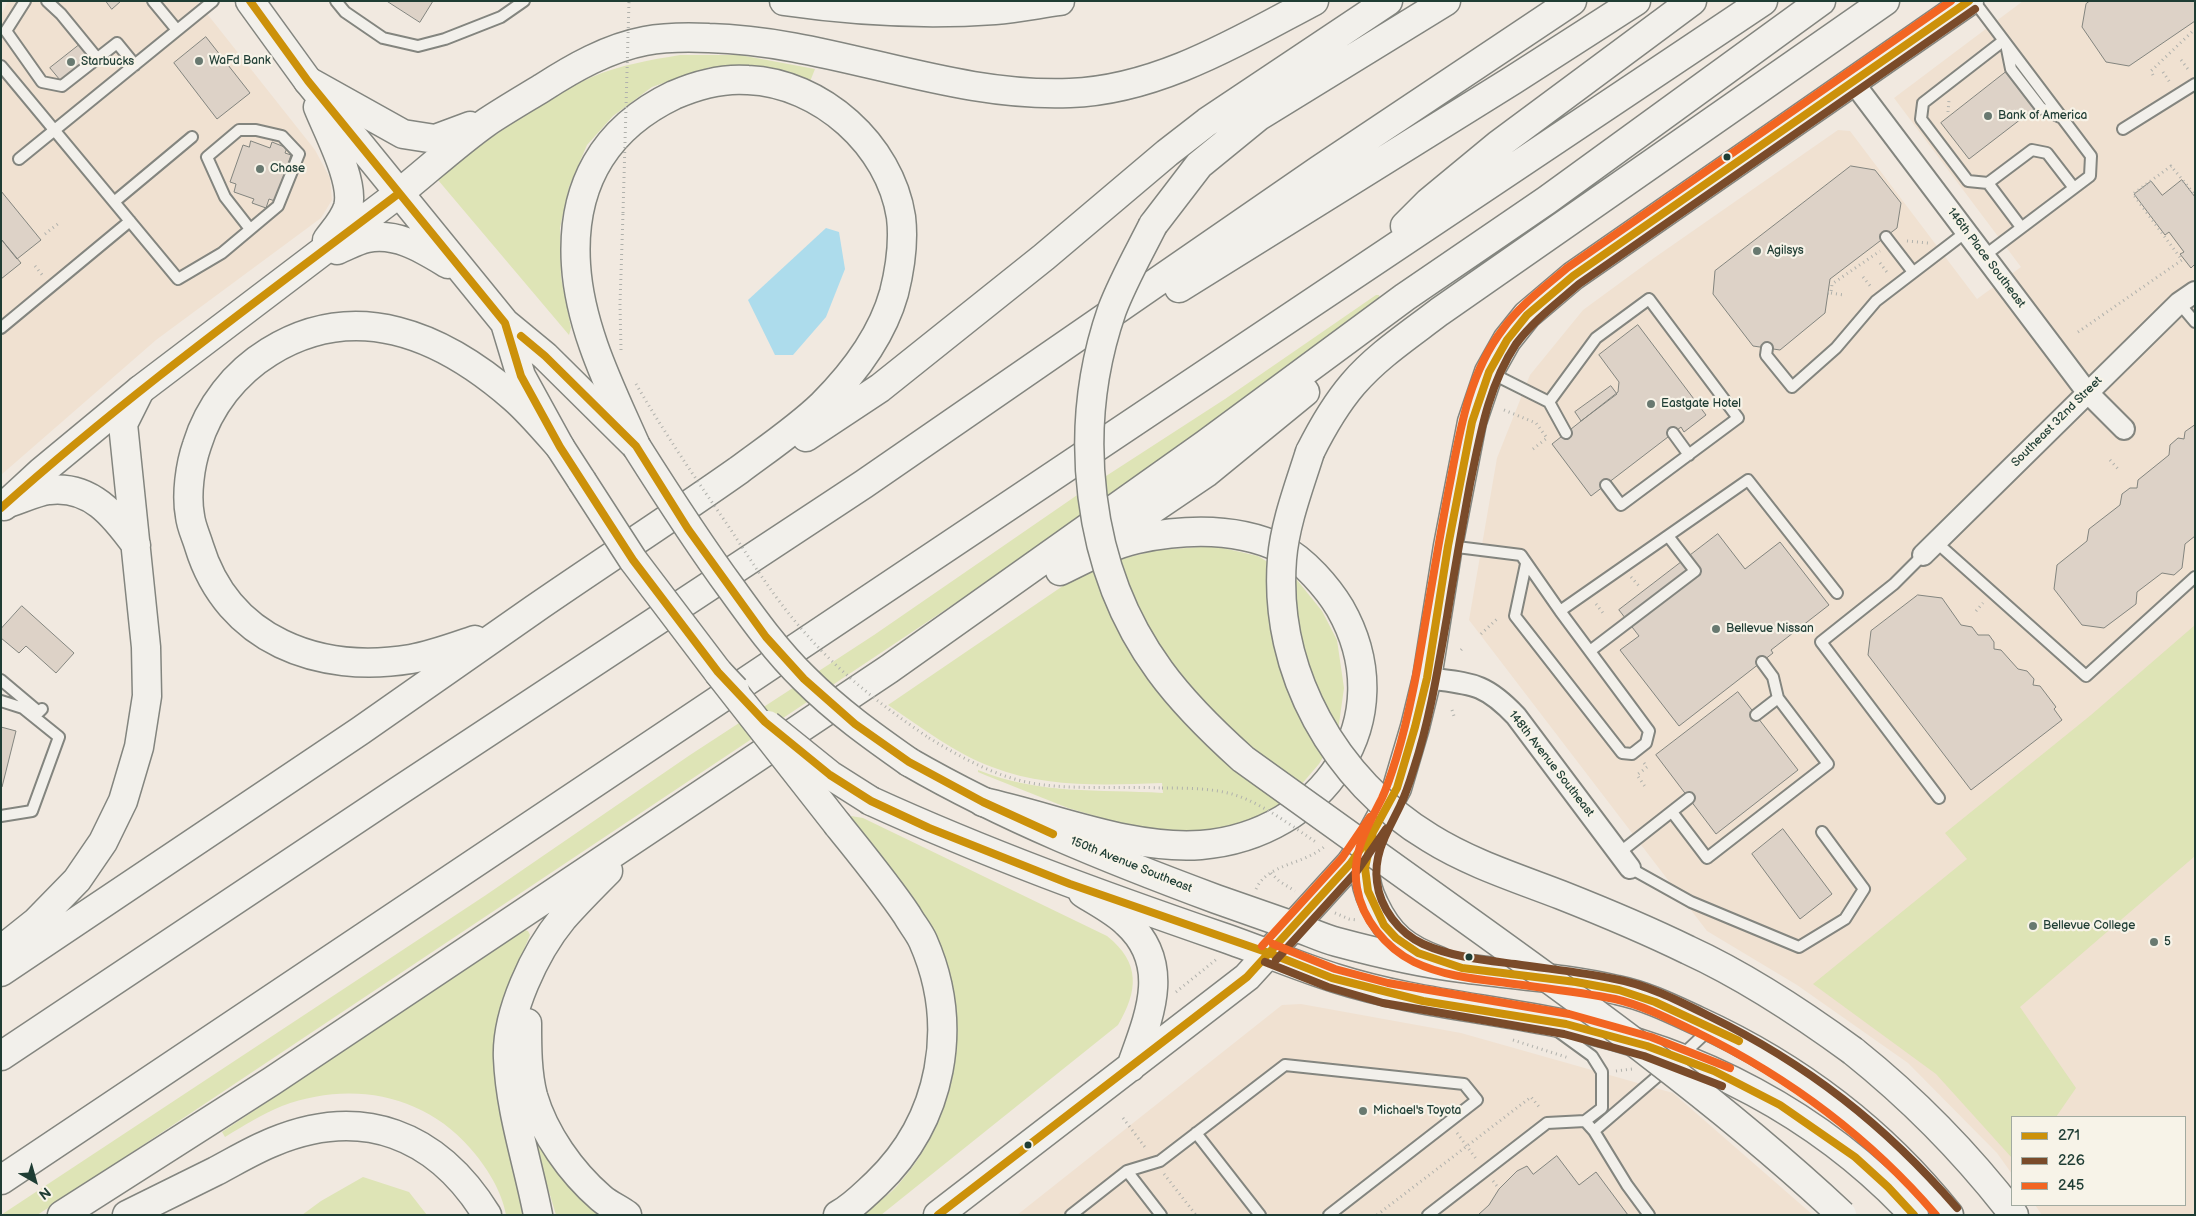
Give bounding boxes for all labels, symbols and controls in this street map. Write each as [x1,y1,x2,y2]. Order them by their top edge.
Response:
place label: WaFd Bank [209,54,271,68]
place label: Starbucks [81,55,134,69]
marker: WaFd Bank [193,55,205,67]
marker: Starbucks [65,56,77,68]
place label: Bank of America [1998,109,2087,123]
marker: Bank of America [1982,110,1994,122]
unlabelled marker [1722,152,1732,162]
place label: Chase [270,162,305,176]
marker: Chase [254,163,266,175]
street label: 146th Place Southeast [1944,205,2028,311]
place label: Agilsys [1767,244,1804,258]
marker: Agilsys [1751,245,1763,257]
street label: Southeast 32nd Street [2009,374,2105,470]
place label: Eastgate Hotel [1661,397,1741,411]
marker: Eastgate Hotel [1645,398,1657,410]
place label: Bellevue Nissan [1726,622,1814,636]
marker: Bellevue Nissan [1710,623,1722,635]
street label: 148th Avenue Southeast [1505,708,1597,820]
street label: 150th Avenue Southeast [1068,834,1194,896]
place label: Bellevue College [2043,919,2135,933]
marker: Bellevue College [2027,920,2039,932]
place label: 5 [2164,935,2171,949]
marker: 5 [2148,936,2160,948]
unlabelled marker [1464,952,1474,962]
place label: Michael's Toyota [1373,1104,1461,1118]
marker: Michael's Toyota [1357,1105,1369,1117]
legend [2011,1116,2186,1206]
text: 271 [2058,1126,2080,1145]
unlabelled marker [1023,1140,1033,1150]
text: 226 [2058,1151,2085,1170]
north arrow [10,1156,60,1206]
text: 245 [2058,1176,2084,1195]
text: N [35,1183,54,1203]

